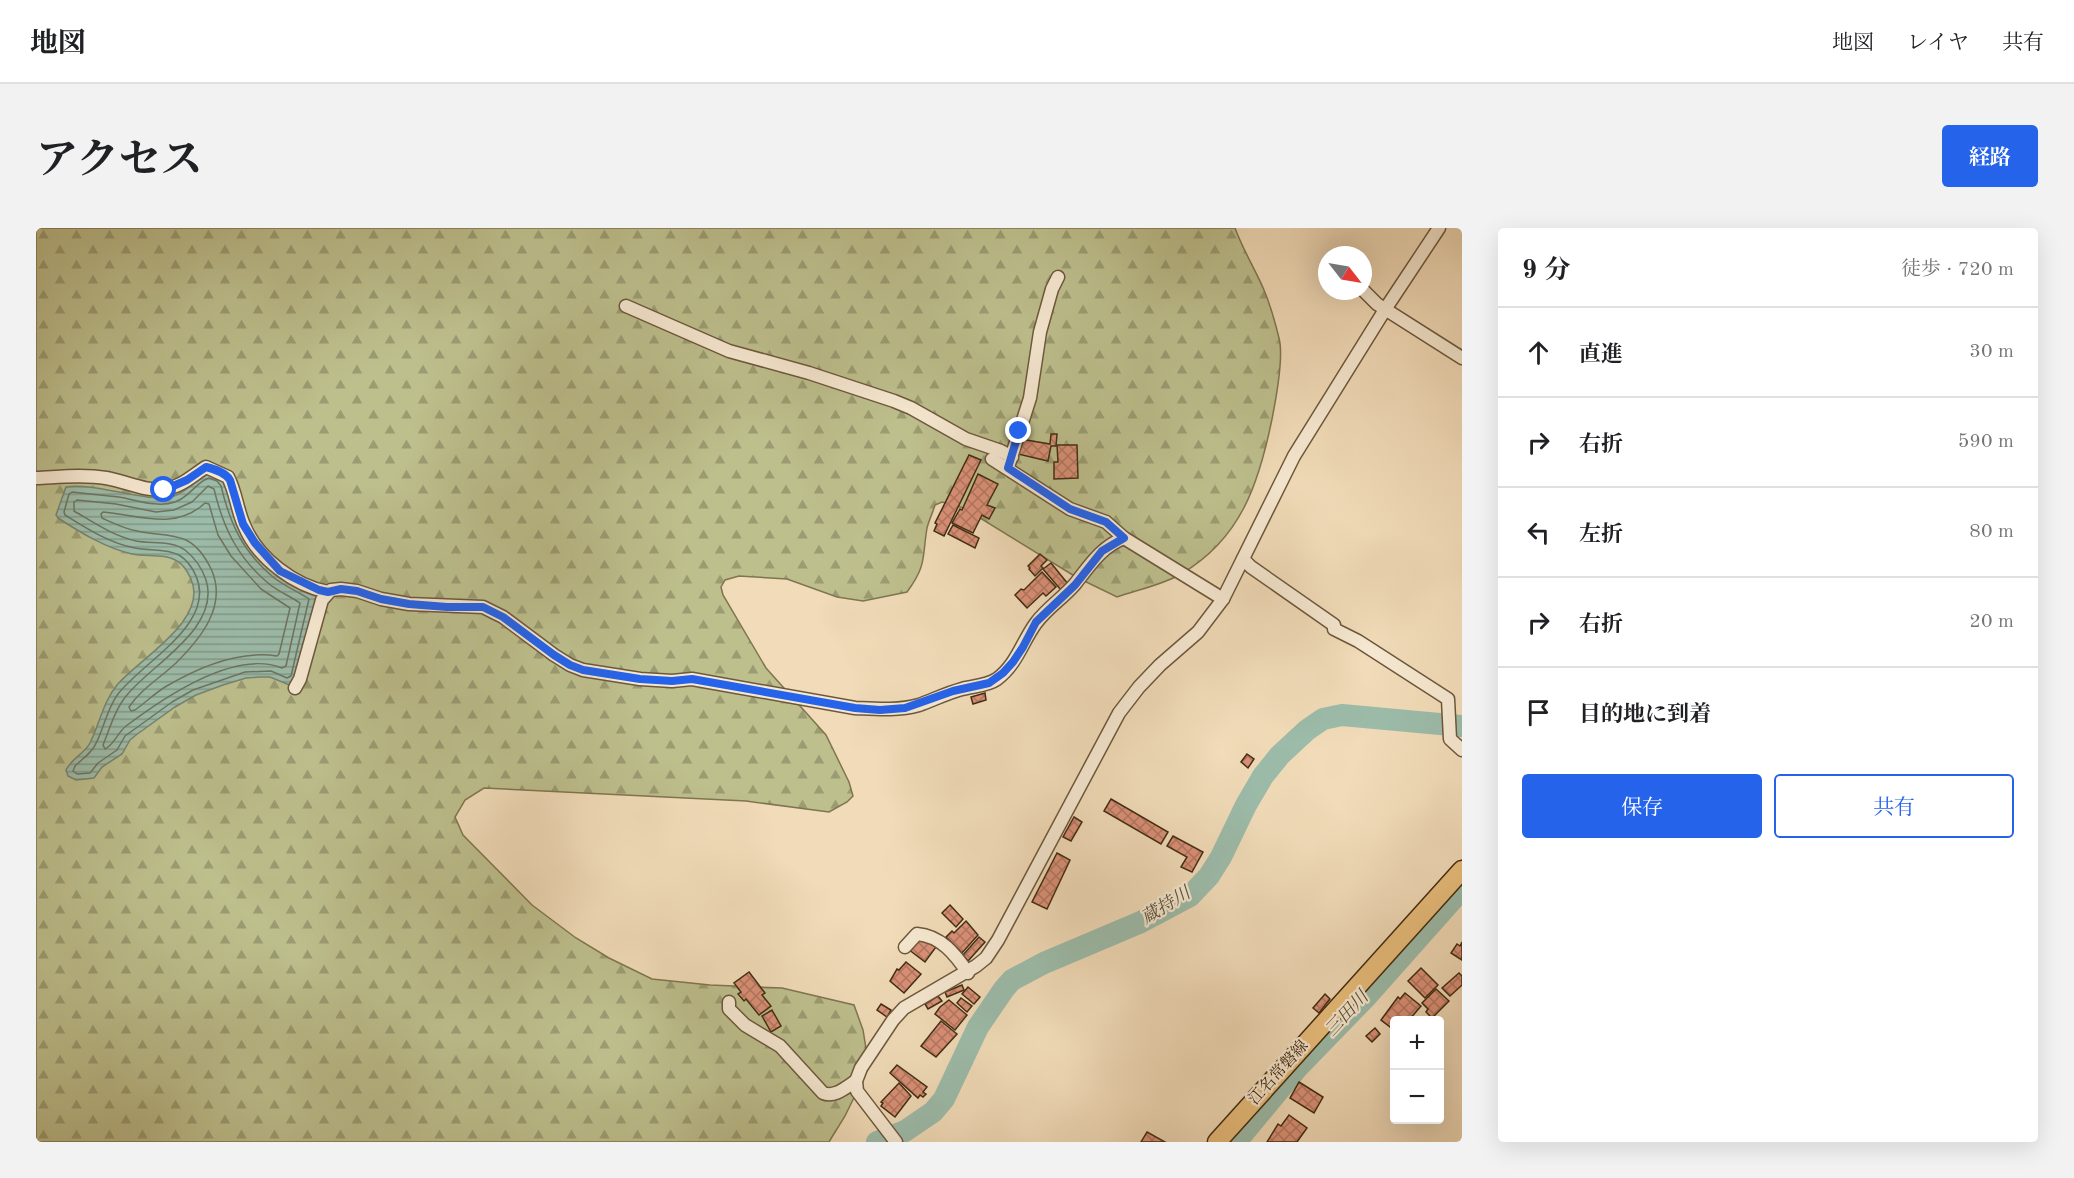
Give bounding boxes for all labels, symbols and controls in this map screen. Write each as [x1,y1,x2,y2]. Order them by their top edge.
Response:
text: 地図 [30,31,86,59]
text: 地図 [1832,33,1874,54]
text: レイヤ [1907,33,1969,54]
text: 共有 [2002,33,2044,54]
button: 経路 [1942,125,2038,187]
text: アクセス [36,141,203,183]
north arrow [1318,246,1372,300]
text: 9 分 [1522,258,1570,284]
text: 徒歩 · 720 m [1901,260,2014,280]
icon: ahead [1522,336,1555,369]
text: 30 m [1969,342,2014,362]
text: 直進 [1579,344,1623,366]
route end [1005,417,1031,443]
icon: right [1522,426,1555,459]
text: 590 m [1958,432,2014,452]
text: 右折 [1579,434,1623,456]
route start [150,476,176,502]
icon: left [1522,516,1555,549]
text: 80 m [1969,522,2014,542]
text: 左折 [1579,524,1623,546]
icon: right [1522,606,1555,639]
text: 20 m [1969,612,2014,632]
text: 右折 [1579,614,1623,636]
icon: arrive [1522,696,1555,729]
text: 目的地に到着 [1579,704,1711,726]
button: 保存 [1522,774,1762,838]
button: 共有 [1774,774,2014,838]
water label: 蔵持川 [1137,881,1195,928]
water label: 三田川 [1321,986,1373,1040]
map controls [1390,1016,1444,1124]
button: + [1390,1016,1444,1070]
street label: 江名常磐線 [1245,1037,1312,1108]
button: − [1390,1070,1444,1124]

